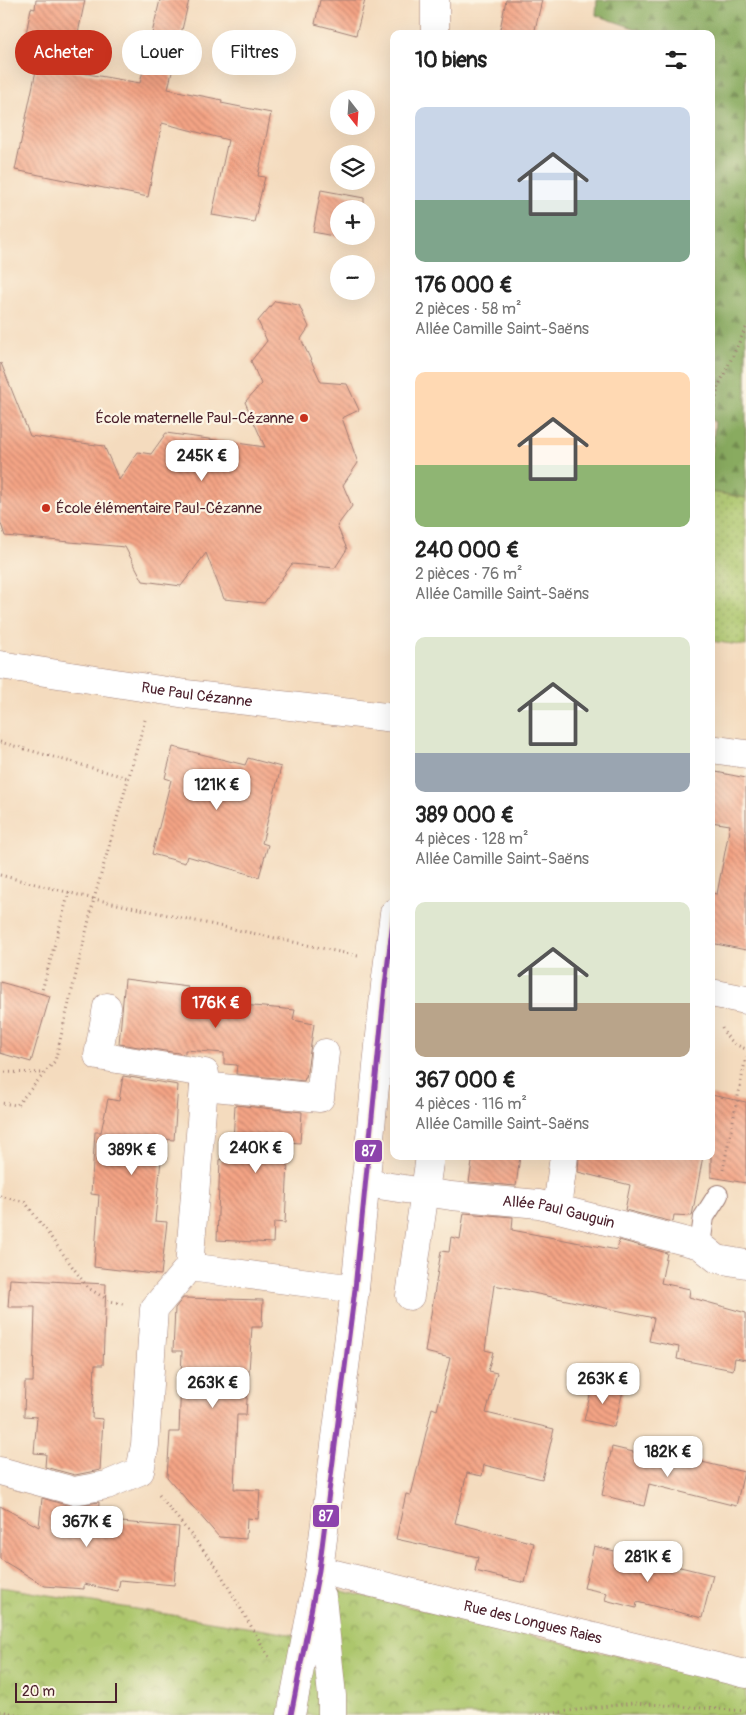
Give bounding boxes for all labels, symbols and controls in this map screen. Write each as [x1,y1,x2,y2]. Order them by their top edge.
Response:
chip: Acheter [15,30,112,75]
chip: Louer [122,30,202,75]
chip: Filtres [212,30,296,75]
icon: filters [662,46,690,74]
text: 10 biens [415,47,487,74]
north arrow [330,90,375,135]
map controls [330,90,375,300]
icon: home [508,139,598,229]
button: layers [330,145,375,190]
button: + [330,200,375,245]
button: − [330,255,375,300]
text: 176 000 € [415,272,513,299]
text: 2 pièces · 58 m² [415,299,522,319]
text: Allée Camille Saint-Saëns [415,319,589,339]
icon: home [508,404,598,494]
place label: École maternelle Paul-Cézanne [96,409,295,428]
marker: École maternelle Paul-Cézanne [298,412,310,424]
pin: 245K € [161,440,243,482]
text: 245K € [177,446,227,466]
place label: École élémentaire Paul-Cézanne [56,499,262,518]
marker: École élémentaire Paul-Cézanne [40,502,52,514]
text: 240 000 € [415,537,519,564]
text: 2 pièces · 76 m² [415,564,523,584]
text: Allée Camille Saint-Saëns [415,584,589,604]
icon: home [508,669,598,759]
street label: Rue Paul Cézanne [140,678,254,711]
pin: 121K € [176,768,258,811]
text: 121K € [194,775,240,795]
text: 389 000 € [415,802,514,829]
text: 4 pièces · 128 m² [415,829,528,849]
text: Allée Camille Saint-Saëns [415,849,589,869]
icon: home [508,934,598,1024]
pin: 176K € [175,986,257,1029]
text: 176K € [192,993,240,1013]
text: 367 000 € [415,1067,516,1094]
text: 4 pièces · 116 m² [415,1094,527,1114]
text: Allée Camille Saint-Saëns [415,1114,589,1134]
pin: 240K € [215,1132,297,1174]
pin: 389K € [91,1134,173,1176]
text: 240K € [230,1138,282,1158]
line badge: 87 [354,1139,383,1163]
text: 389K € [108,1140,156,1160]
text: 87 [362,1143,377,1160]
street label: Allée Paul Gauguin [502,1191,617,1232]
pin: 263K € [562,1362,644,1405]
pin: 263K € [172,1366,254,1409]
text: 263K € [578,1369,628,1389]
text: 263K € [188,1373,238,1393]
pin: 182K € [627,1436,709,1478]
text: 182K € [645,1442,691,1462]
line badge: 87 [312,1504,340,1528]
pin: 367K € [46,1506,128,1548]
text: 87 [319,1508,334,1525]
text: 367K € [62,1512,112,1532]
pin: 281K € [607,1540,689,1583]
text: 281K € [625,1547,671,1567]
street label: Rue des Longues Raies [462,1596,604,1648]
scale bar [15,1680,118,1703]
text: 20 m [22,1683,55,1700]

